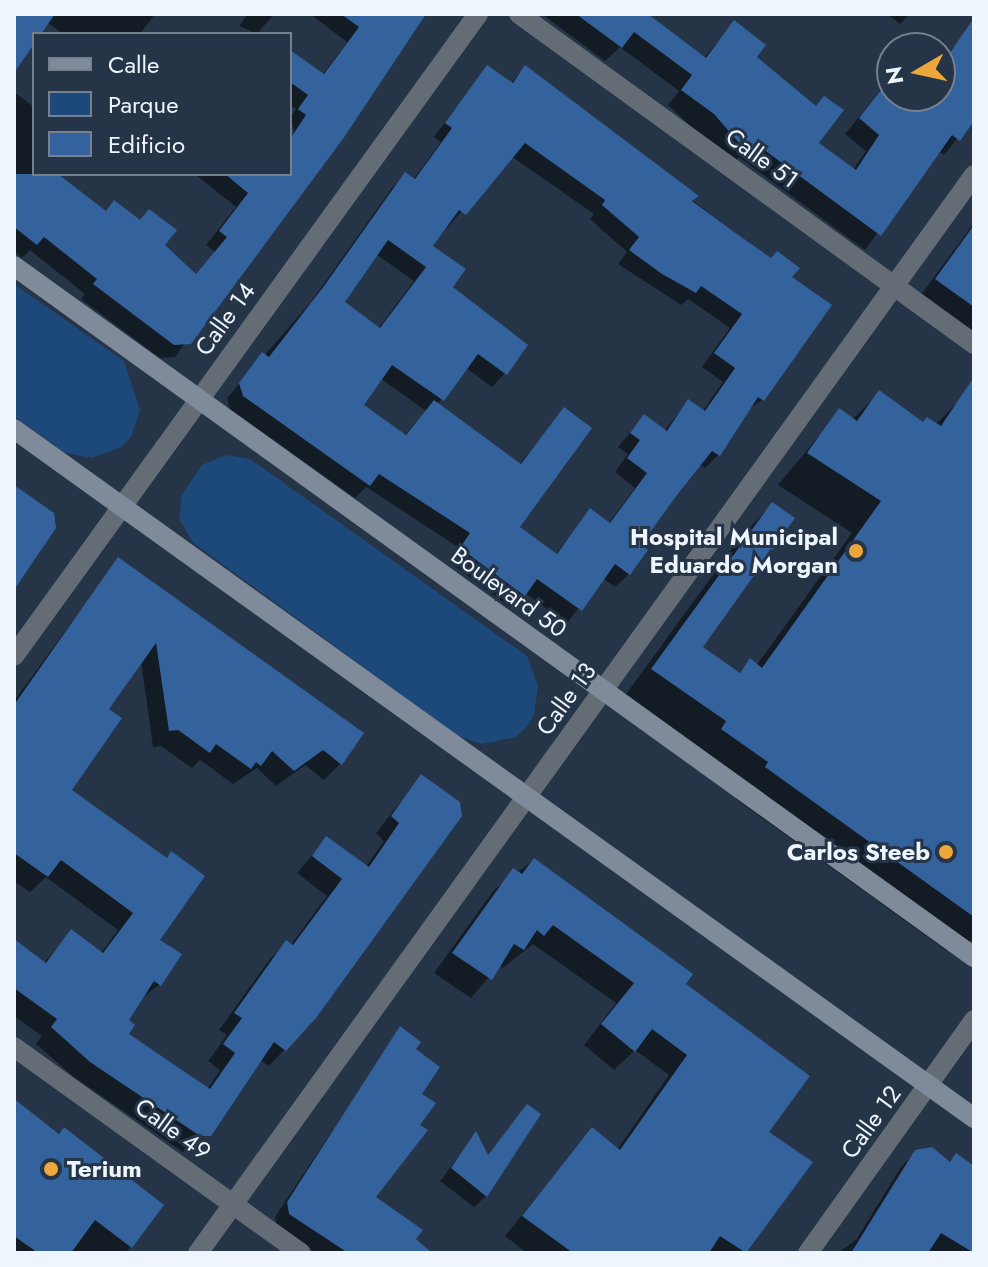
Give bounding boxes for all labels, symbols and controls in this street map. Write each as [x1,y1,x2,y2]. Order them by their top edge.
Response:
legend [32,32,292,176]
north arrow [876,32,956,112]
text: Calle [108,47,159,82]
text: N [877,64,911,87]
text: Parque [108,87,179,122]
street label: Calle 51 [720,122,804,194]
text: Edificio [108,127,185,162]
street label: Calle 14 [189,277,261,361]
place label: Hospital Municipal Eduardo Morgan [630,523,838,579]
street label: Boulevard 50 [446,540,572,644]
marker: Hospital Municipal Eduardo Morgan [845,540,867,562]
street label: Calle 13 [530,657,602,741]
place label: Carlos Steeb [787,838,930,866]
marker: Carlos Steeb [937,843,955,861]
street label: Calle 12 [835,1080,907,1164]
street label: Calle 49 [130,1092,216,1166]
place label: Terium [67,1155,142,1183]
marker: Terium [42,1160,60,1178]

